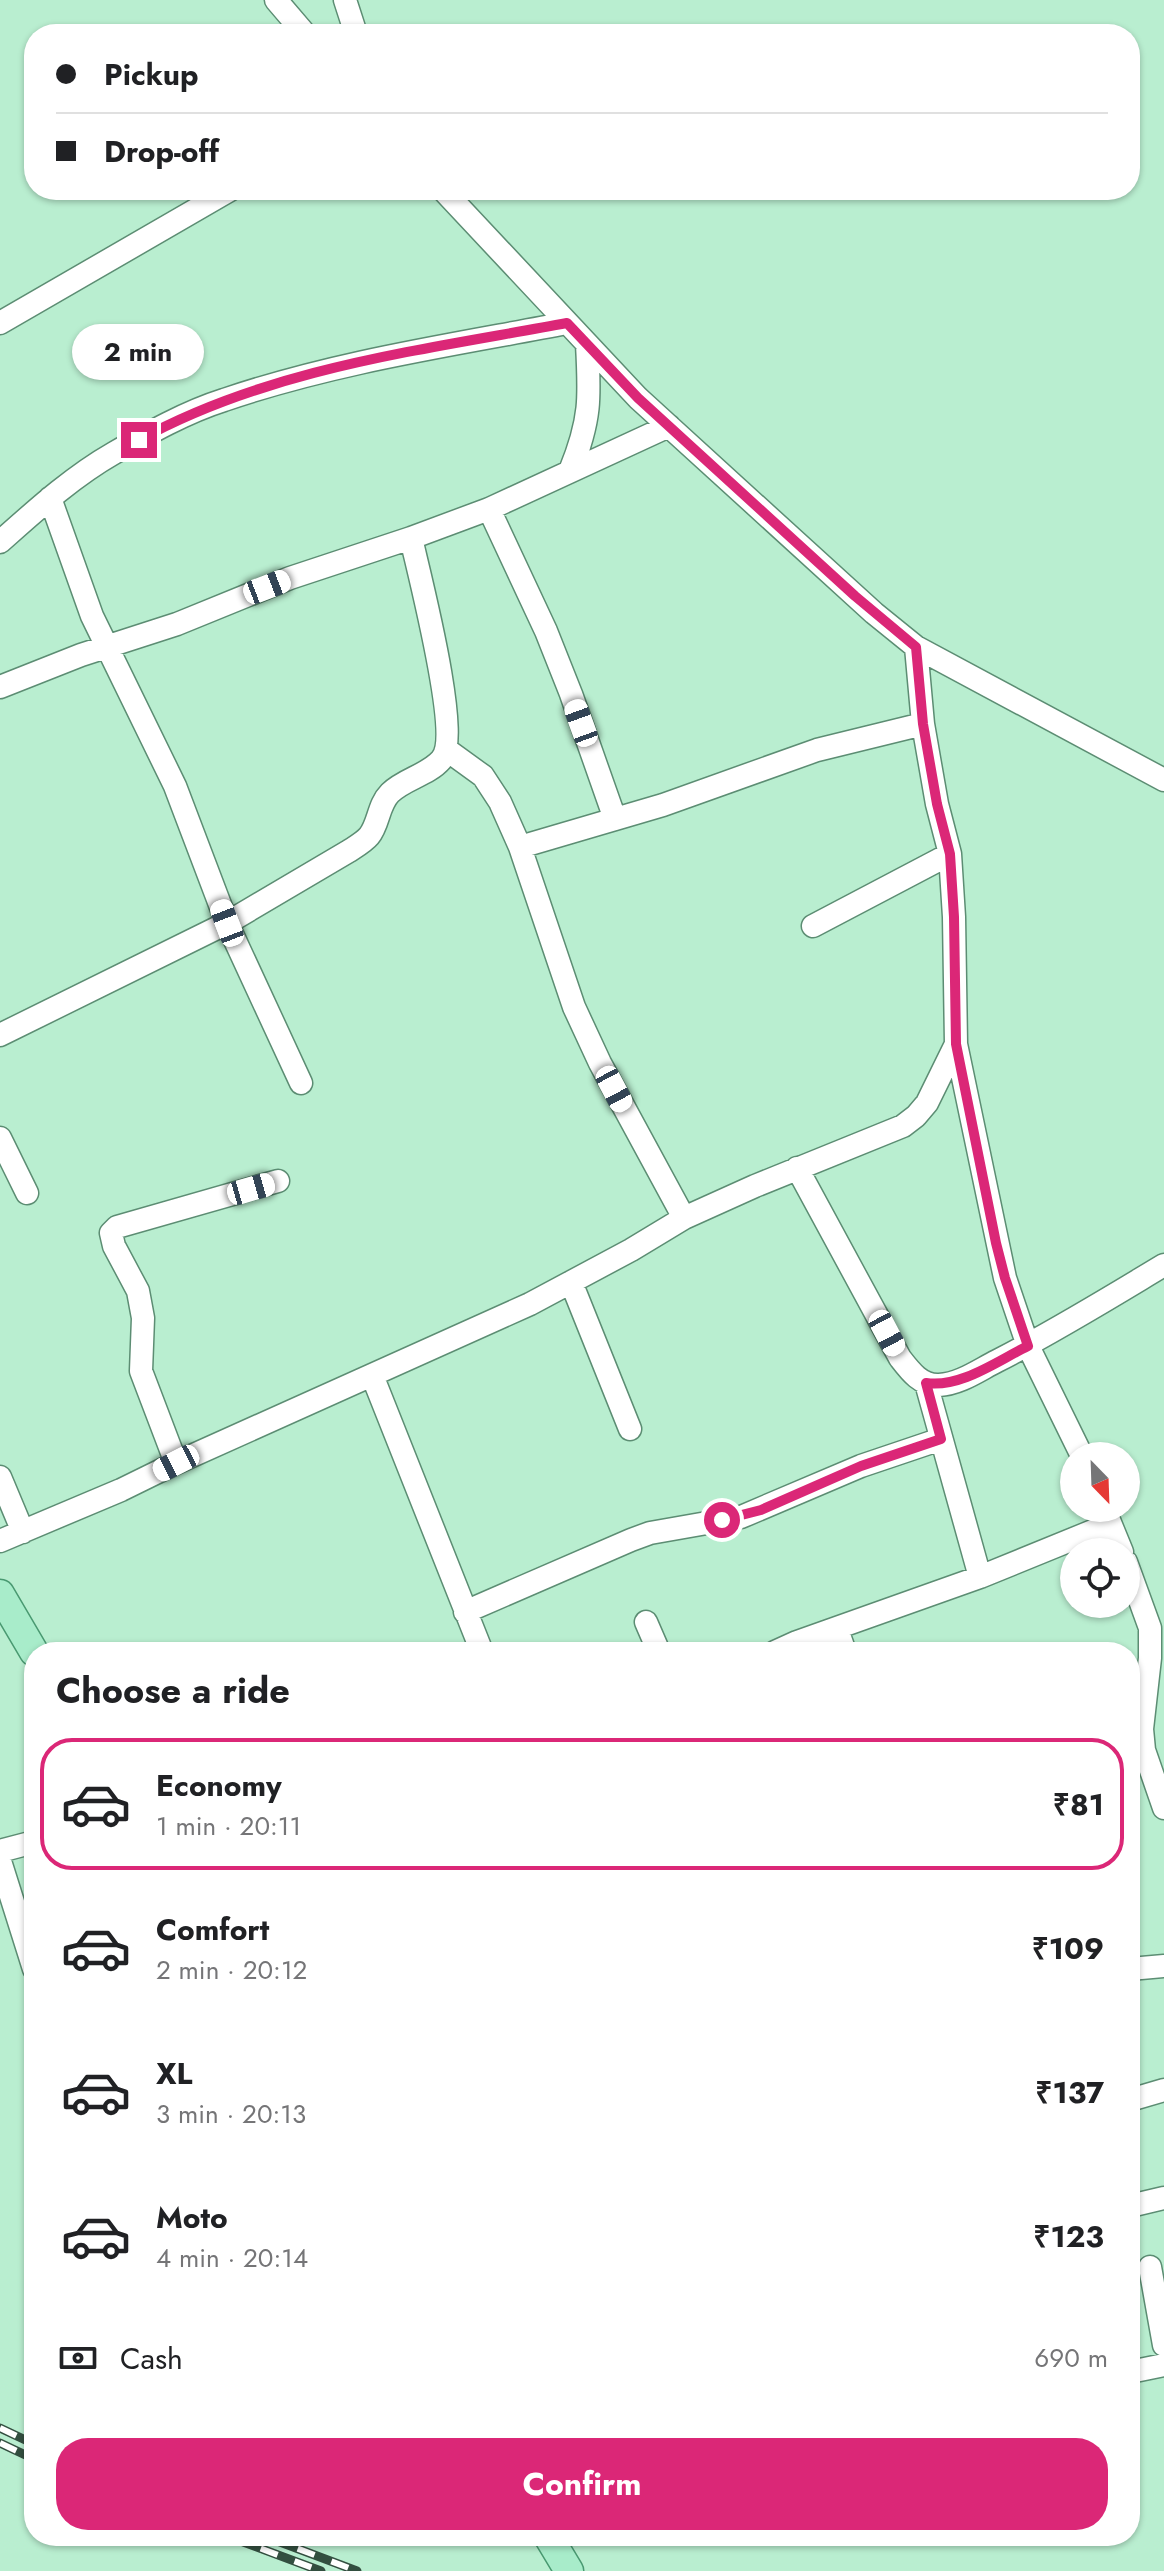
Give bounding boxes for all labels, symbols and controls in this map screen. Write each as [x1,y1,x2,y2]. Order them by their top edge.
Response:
text: Pickup [104,53,199,96]
text: Drop-off [104,130,219,173]
callout: 2 min [73,324,205,380]
text: 2 min [104,333,172,371]
route end [121,422,157,458]
car [240,567,294,607]
car [562,696,600,750]
car [207,896,247,950]
car [592,1062,636,1116]
car [225,1171,277,1207]
car [865,1306,909,1360]
car [149,1441,203,1485]
north arrow [1060,1442,1140,1522]
map controls [1060,1442,1140,1618]
route start [704,1502,740,1538]
button: locate [1060,1538,1140,1618]
text: Choose a ride [56,1664,290,1716]
text: Economy [156,1764,282,1807]
icon: car [60,1768,132,1840]
text: ₹81 [1053,1783,1104,1826]
text: 1 min · 20:11 [156,1807,301,1845]
text: Comfort [156,1908,269,1951]
icon: car [60,1912,132,1984]
text: ₹109 [1032,1927,1104,1970]
text: 2 min · 20:12 [156,1951,307,1989]
text: XL [156,2052,192,2095]
icon: car [60,2056,132,2128]
text: ₹137 [1035,2071,1104,2114]
text: 3 min · 20:13 [156,2095,306,2133]
text: Moto [156,2196,228,2239]
icon: car [60,2200,132,2272]
text: ₹123 [1033,2215,1104,2258]
text: 4 min · 20:14 [156,2239,308,2277]
icon: cash [56,2336,100,2380]
text: Cash [120,2337,183,2380]
text: 690 m [1034,2339,1108,2377]
button: Confirm [56,2438,1108,2530]

